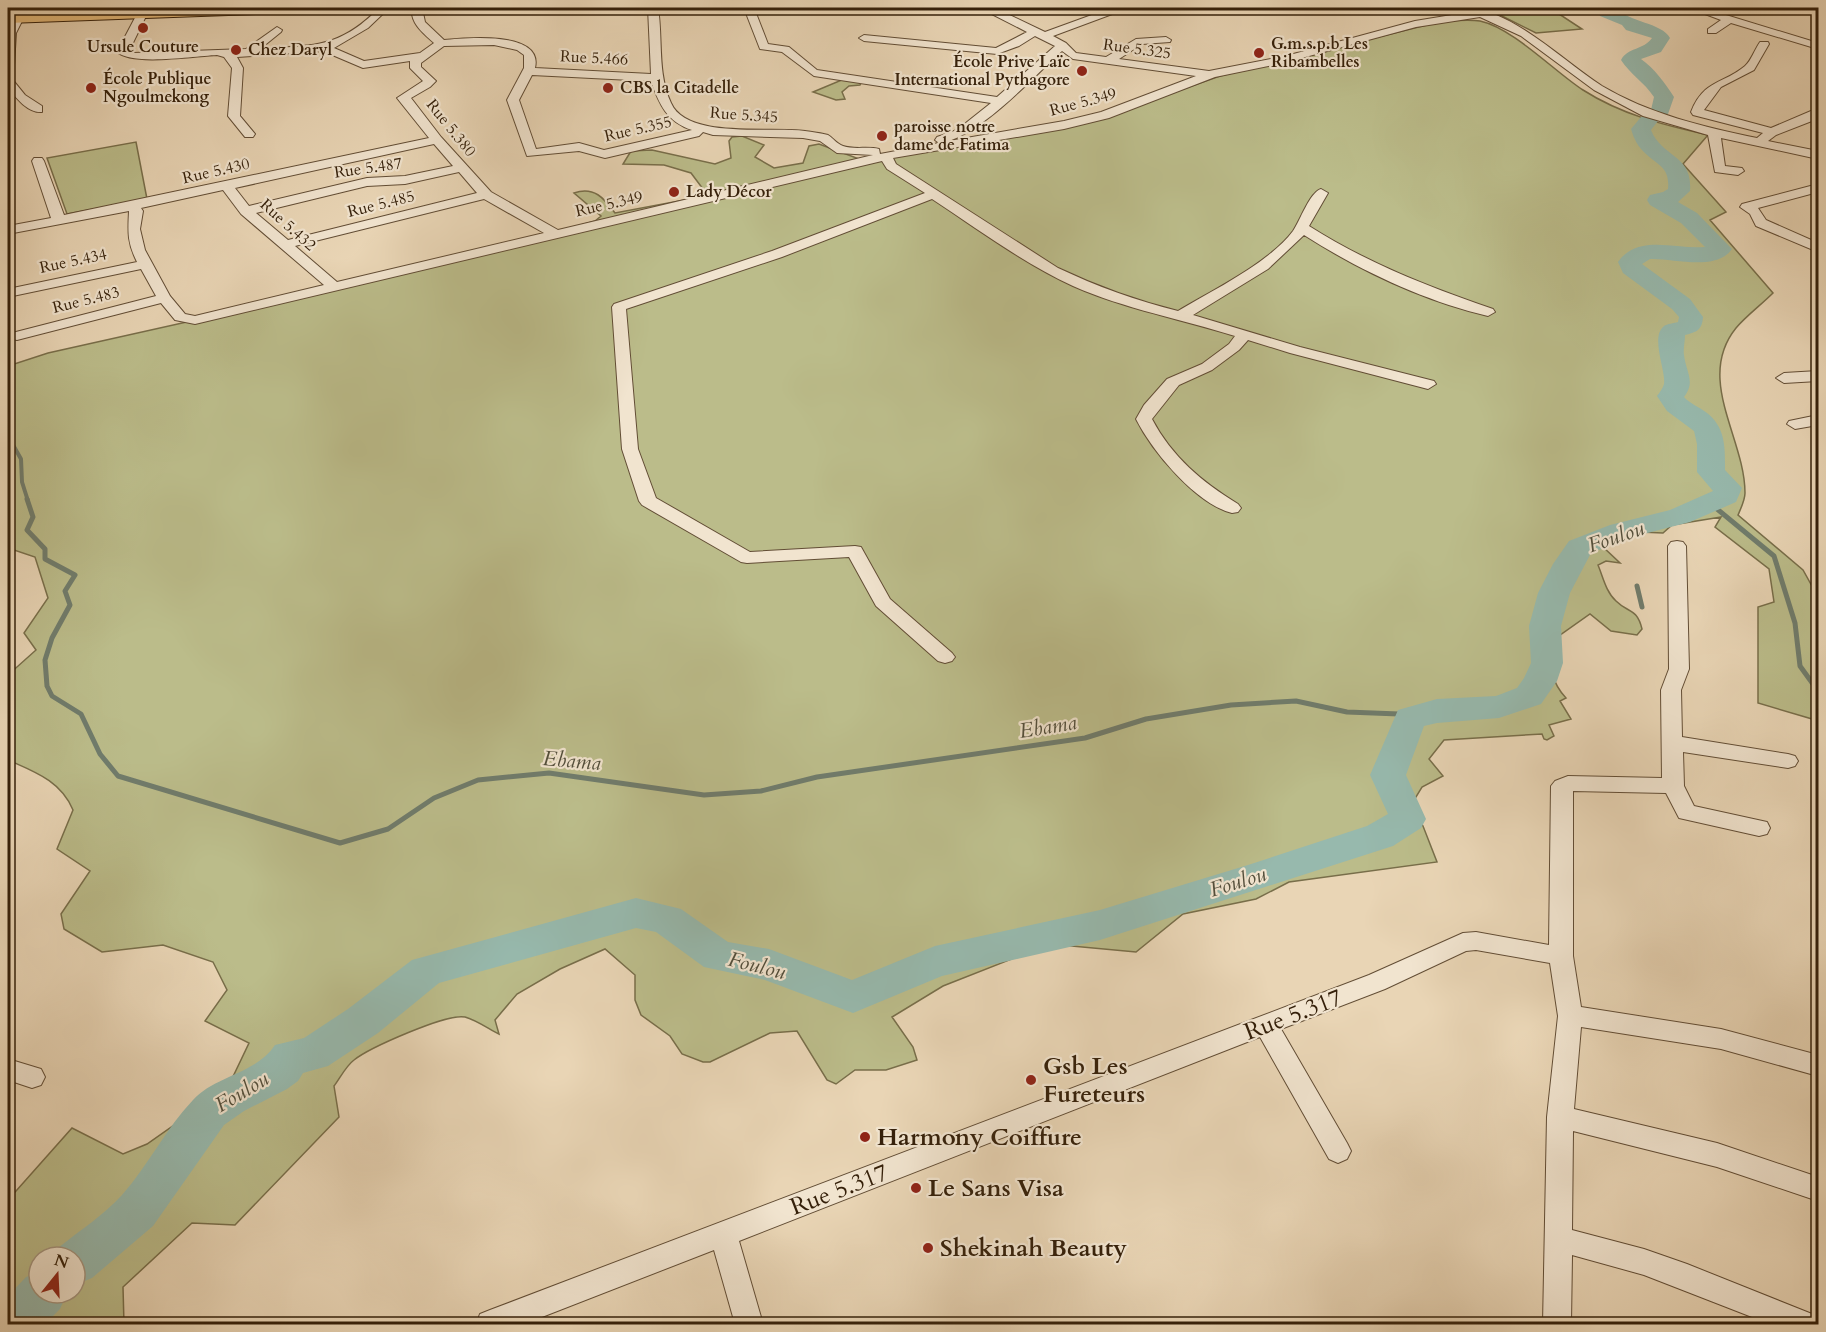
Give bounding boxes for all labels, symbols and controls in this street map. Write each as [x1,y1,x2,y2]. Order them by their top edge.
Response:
marker: Ursule Couture [136,21,150,35]
street label: Rue 5.325 [1102,33,1172,65]
place label: G.m.s.p.b Les Ribambelles [1271,33,1368,73]
place label: Ursule Couture [87,36,199,58]
place label: Chez Daryl [248,39,333,61]
marker: Chez Daryl [229,43,243,57]
street label: Rue 5.466 [559,45,629,71]
marker: G.m.s.p.b Les Ribambelles [1252,46,1266,60]
place label: École Prive Laïc International Pythagore [895,50,1070,91]
marker: École Prive Laïc International Pythagore [1075,64,1089,78]
place label: École Publique Ngoulmekong [103,67,212,108]
place label: CBS la Citadelle [620,77,739,99]
marker: École Publique Ngoulmekong [84,81,98,95]
marker: CBS la Citadelle [601,81,615,95]
street label: Rue 5.349 [1047,83,1119,121]
street label: Rue 5.380 [421,95,481,161]
street label: Rue 5.345 [709,102,779,128]
street label: Rue 5.355 [602,111,674,147]
place label: paroisse notre dame de Fatima [894,116,1010,156]
marker: paroisse notre dame de Fatima [875,129,889,143]
street label: Rue 5.487 [333,152,403,184]
street label: Rue 5.430 [180,153,252,189]
place label: Lady Décor [686,181,772,203]
street label: Rue 5.485 [345,185,417,223]
marker: Lady Décor [667,185,681,199]
street label: Rue 5.349 [573,186,645,222]
street label: Rue 5.432 [255,194,321,256]
street label: Rue 5.434 [37,243,109,279]
street label: Rue 5.483 [50,281,122,319]
water label: Foulou [1584,514,1648,560]
water label: Ebama [1017,708,1079,746]
water label: Ebama [542,744,602,778]
water label: Foulou [1206,860,1270,904]
water label: Foulou [725,945,789,987]
street label: Rue 5.317 [1239,981,1347,1049]
place label: Gsb Les Fureteurs [1043,1050,1145,1111]
water label: Foulou [210,1065,275,1119]
marker: Gsb Les Fureteurs [1024,1073,1038,1087]
place label: Harmony Coiffure [877,1121,1082,1154]
marker: Harmony Coiffure [858,1130,872,1144]
street label: Rue 5.317 [785,1156,893,1224]
place label: Le Sans Visa [928,1172,1064,1205]
marker: Le Sans Visa [909,1181,923,1195]
place label: Shekinah Beauty [940,1232,1127,1265]
marker: Shekinah Beauty [921,1241,935,1255]
north arrow [27,1245,87,1305]
text: N [51,1249,71,1274]

